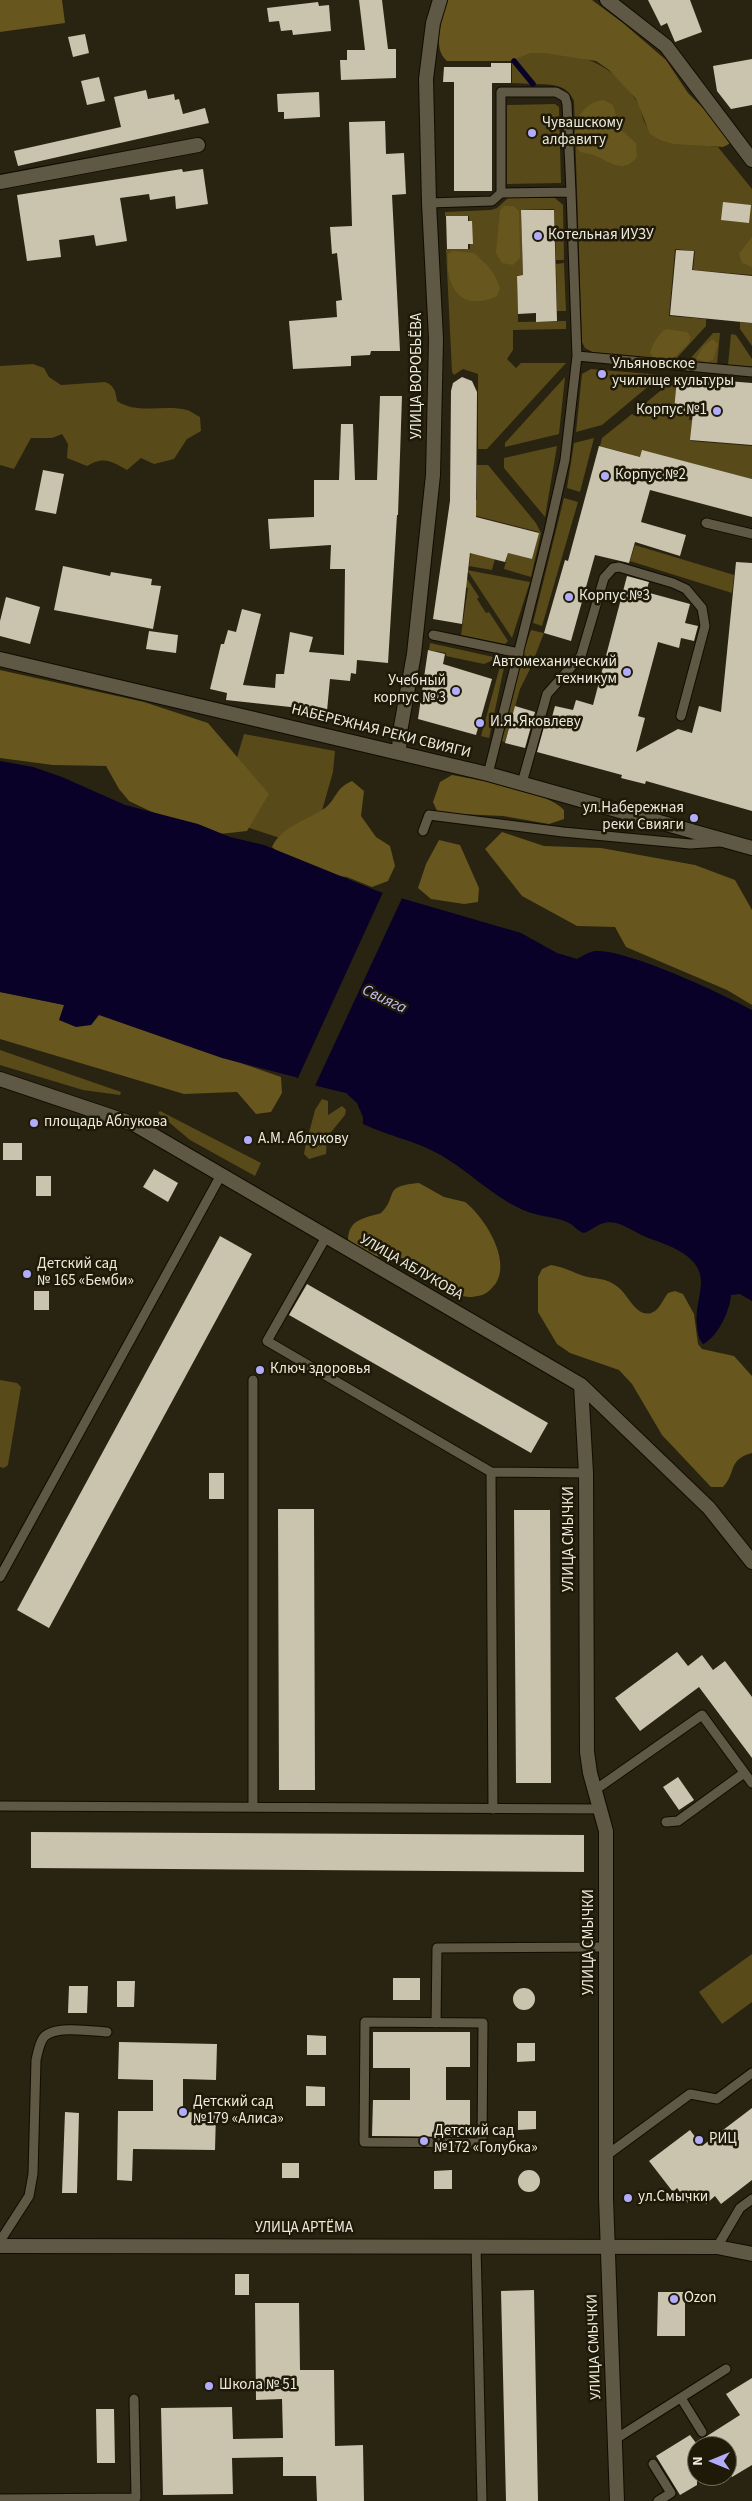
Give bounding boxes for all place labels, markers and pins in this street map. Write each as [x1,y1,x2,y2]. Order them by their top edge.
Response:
place label: Чувашскому алфавиту [542,115,623,150]
marker: Чувашскому алфавиту [526,127,538,139]
place label: Котельная ИУЗУ [548,227,654,245]
marker: Котельная ИУЗУ [532,230,544,242]
place label: Ульяновское училище культуры [612,356,734,391]
marker: Ульяновское училище культуры [596,368,608,380]
place label: Корпус №1 [636,402,707,420]
marker: Корпус №1 [711,405,723,417]
place label: Корпус №2 [615,467,686,485]
marker: Корпус №2 [599,470,611,482]
place label: Корпус №3 [579,588,650,606]
marker: Корпус №3 [563,591,575,603]
place label: Автомеханический техникум [493,654,617,689]
marker: Автомеханический техникум [621,666,633,678]
place label: Учебный корпус № 3 [373,673,446,708]
marker: Учебный корпус № 3 [450,685,462,697]
place label: И.Я. Яковлеву [490,714,581,732]
marker: И.Я. Яковлеву [474,717,486,729]
place label: ул.Набережная реки Свияги [583,800,684,835]
marker: ул.Набережная реки Свияги [688,812,700,824]
place label: площадь Аблукова [44,1114,167,1132]
marker: площадь Аблукова [28,1117,40,1129]
place label: А.М. Аблукову [258,1131,349,1149]
marker: А.М. Аблукову [242,1134,254,1146]
place label: Детский сад № 165 «Бемби» [37,1256,134,1291]
marker: Детский сад № 165 «Бемби» [21,1268,33,1280]
place label: Ключ здоровья [270,1361,371,1379]
marker: Ключ здоровья [254,1364,266,1376]
place label: Детский сад №179 «Алиса» [193,2094,284,2129]
marker: Детский сад №179 «Алиса» [177,2106,189,2118]
place label: Детский сад №172 «Голубка» [434,2123,538,2158]
place label: РИЦ [709,2131,737,2149]
marker: РИЦ [693,2134,705,2146]
marker: Детский сад №172 «Голубка» [418,2135,430,2147]
place label: ул.Смычки [638,2189,708,2207]
marker: ул.Смычки [622,2192,634,2204]
place label: Ozon [684,2290,716,2308]
marker: Ozon [668,2293,680,2305]
place label: Школа № 51 [219,2377,297,2395]
marker: Школа № 51 [203,2380,215,2392]

